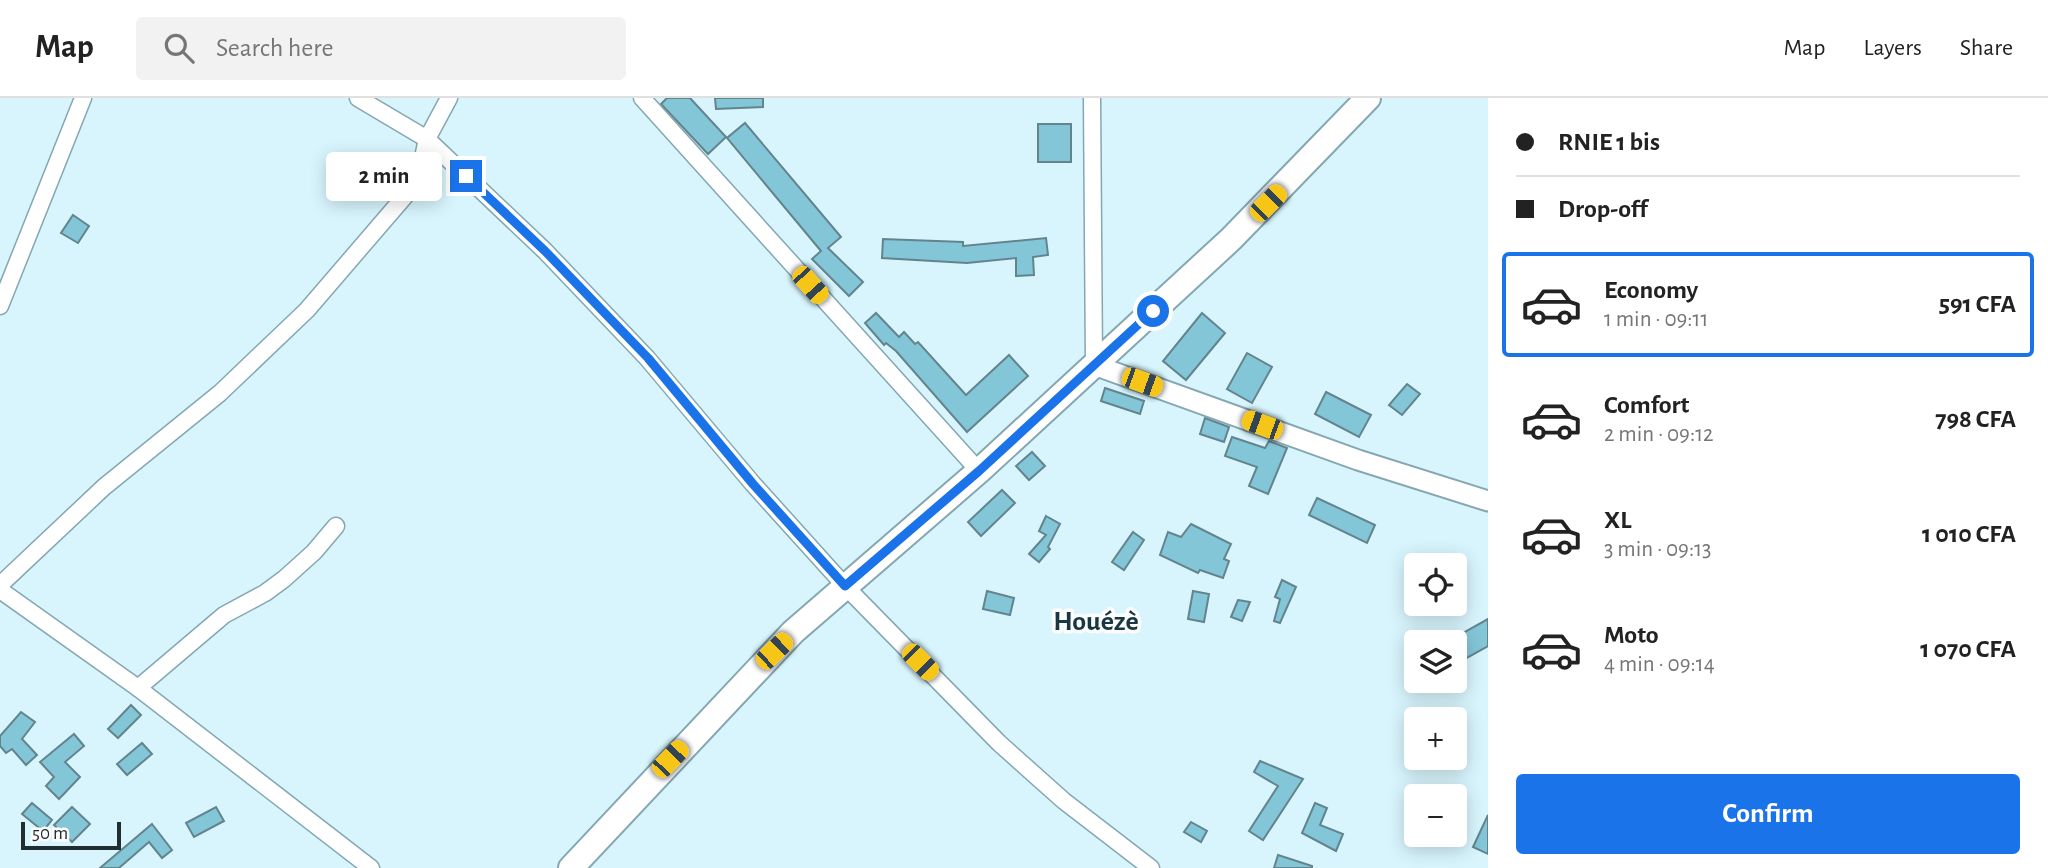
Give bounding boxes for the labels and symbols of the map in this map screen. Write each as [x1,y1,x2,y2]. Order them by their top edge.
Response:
callout: 2 min [326,152,442,200]
route end [450,160,482,192]
car [1246,181,1291,225]
car [789,262,832,308]
route start [1137,295,1169,327]
car [1119,365,1166,399]
car [1239,408,1286,442]
district label: Houézè [1053,608,1139,636]
car [752,629,797,673]
car [898,640,943,684]
car [648,737,693,781]
scale bar [21,819,121,851]

